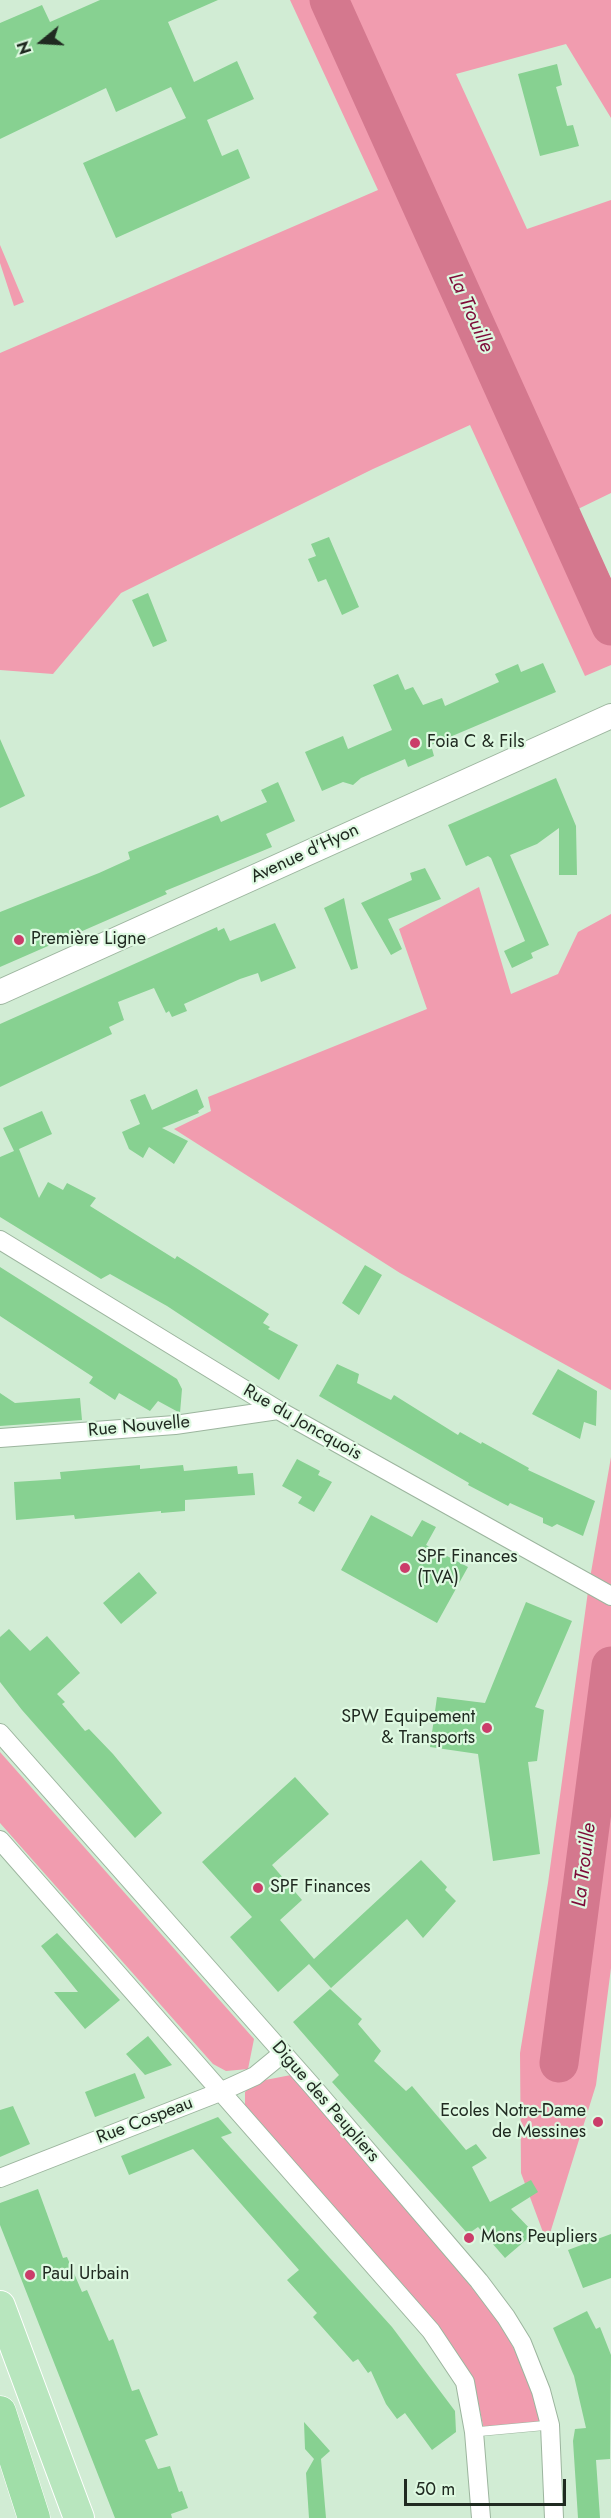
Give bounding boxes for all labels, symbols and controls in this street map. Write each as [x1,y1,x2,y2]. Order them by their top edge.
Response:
north arrow [12,12,72,72]
text: N [12,38,37,57]
water label: La Trouille [442,270,498,356]
place label: Foia C & Fils [427,732,524,754]
marker: Foia C & Fils [408,736,422,750]
street label: Avenue d'Hyon [248,820,362,888]
place label: Première Ligne [31,929,146,951]
marker: Première Ligne [12,933,26,947]
street label: Rue du Joncquois [239,1380,365,1466]
street label: Rue Nouvelle [87,1412,191,1442]
place label: SPF Finances (TVA) [417,1547,517,1590]
marker: SPF Finances (TVA) [398,1561,412,1575]
place label: SPW Equipement & Transports [341,1707,475,1750]
marker: SPW Equipement & Transports [480,1721,494,1735]
water label: La Trouille [568,1822,602,1908]
place label: SPF Finances [270,1877,370,1899]
marker: SPF Finances [251,1881,265,1895]
street label: Digue des Peupliers [267,2037,383,2167]
street label: Rue Cospeau [94,2093,196,2149]
place label: Ecoles Notre-Dame de Messines [440,2101,586,2144]
marker: Ecoles Notre-Dame de Messines [591,2115,605,2129]
place label: Mons Peupliers [481,2227,597,2249]
marker: Mons Peupliers [462,2231,476,2245]
place label: Paul Urbain [42,2264,129,2286]
marker: Paul Urbain [23,2268,37,2282]
scale bar [407,2467,569,2505]
text: 50 m [415,2476,455,2502]

